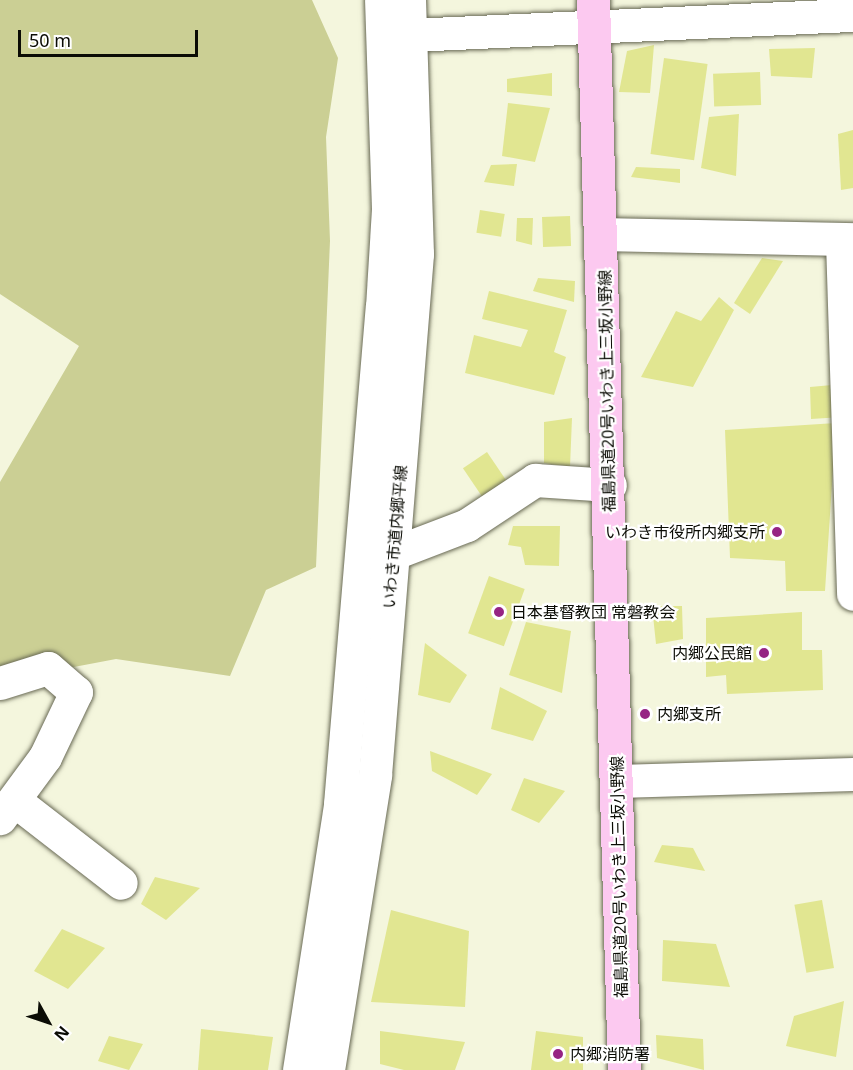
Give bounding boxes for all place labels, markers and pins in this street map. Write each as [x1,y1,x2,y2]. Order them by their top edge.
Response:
place label: いわき市役所内郷支所 [605,522,765,542]
marker: いわき市役所内郷支所 [770,525,784,539]
place label: 日本基督教団 常磐教会 [511,602,675,622]
marker: 日本基督教団 常磐教会 [492,605,506,619]
place label: 内郷公民館 [672,643,752,663]
marker: 内郷公民館 [757,646,771,660]
place label: 内郷支所 [657,704,721,724]
marker: 内郷支所 [638,707,652,721]
place label: 内郷消防署 [570,1044,650,1064]
marker: 内郷消防署 [551,1047,565,1061]

